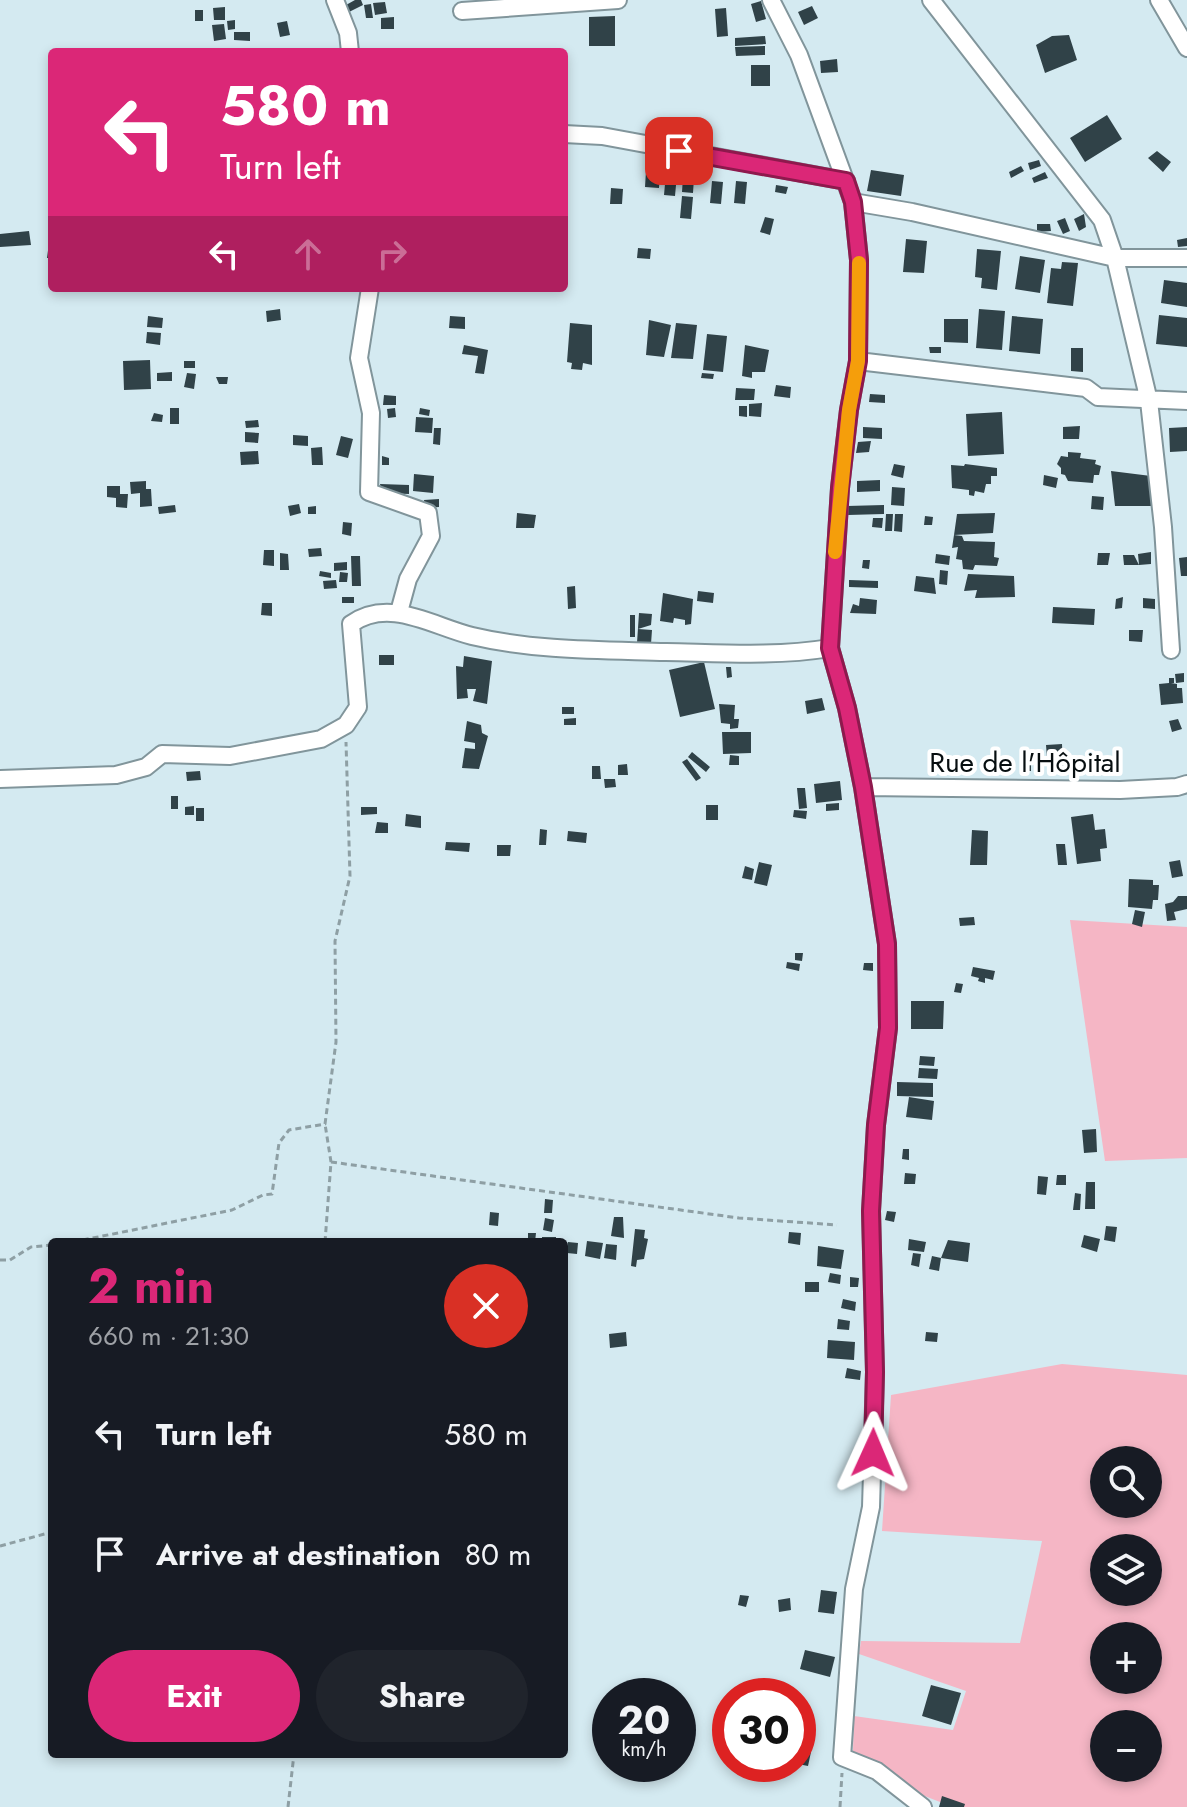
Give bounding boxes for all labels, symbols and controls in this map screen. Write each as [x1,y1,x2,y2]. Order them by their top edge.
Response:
text: 580 m [220,65,391,146]
icon: left [88,80,192,184]
pin [645,117,713,185]
icon: arrive [657,129,701,173]
text: Turn left [220,140,341,192]
icon: left [202,232,246,276]
icon: ahead [286,232,330,276]
icon: right [370,232,414,276]
street label: Rue de l'Hôpital [929,742,1121,783]
text: 2 min [88,1252,214,1321]
button: close [444,1264,528,1348]
text: 660 m · 21:30 [88,1317,249,1355]
position arrow [831,1411,915,1495]
icon: left [88,1412,132,1456]
text: Turn left [156,1413,271,1456]
text: 580 m [444,1413,528,1456]
map controls [1090,1446,1162,1782]
button: search [1090,1446,1162,1518]
icon: arrive [88,1532,132,1576]
text: Arrive at destination [156,1533,441,1576]
text: 80 m [465,1533,531,1576]
button: layers [1090,1534,1162,1606]
button: + [1090,1622,1162,1694]
button: Exit [88,1650,300,1742]
button: Share [316,1650,528,1742]
speed limit sign: 30 [712,1678,816,1782]
text: 20 [618,1691,670,1749]
button: − [1090,1710,1162,1782]
text: km/h [621,1735,667,1764]

